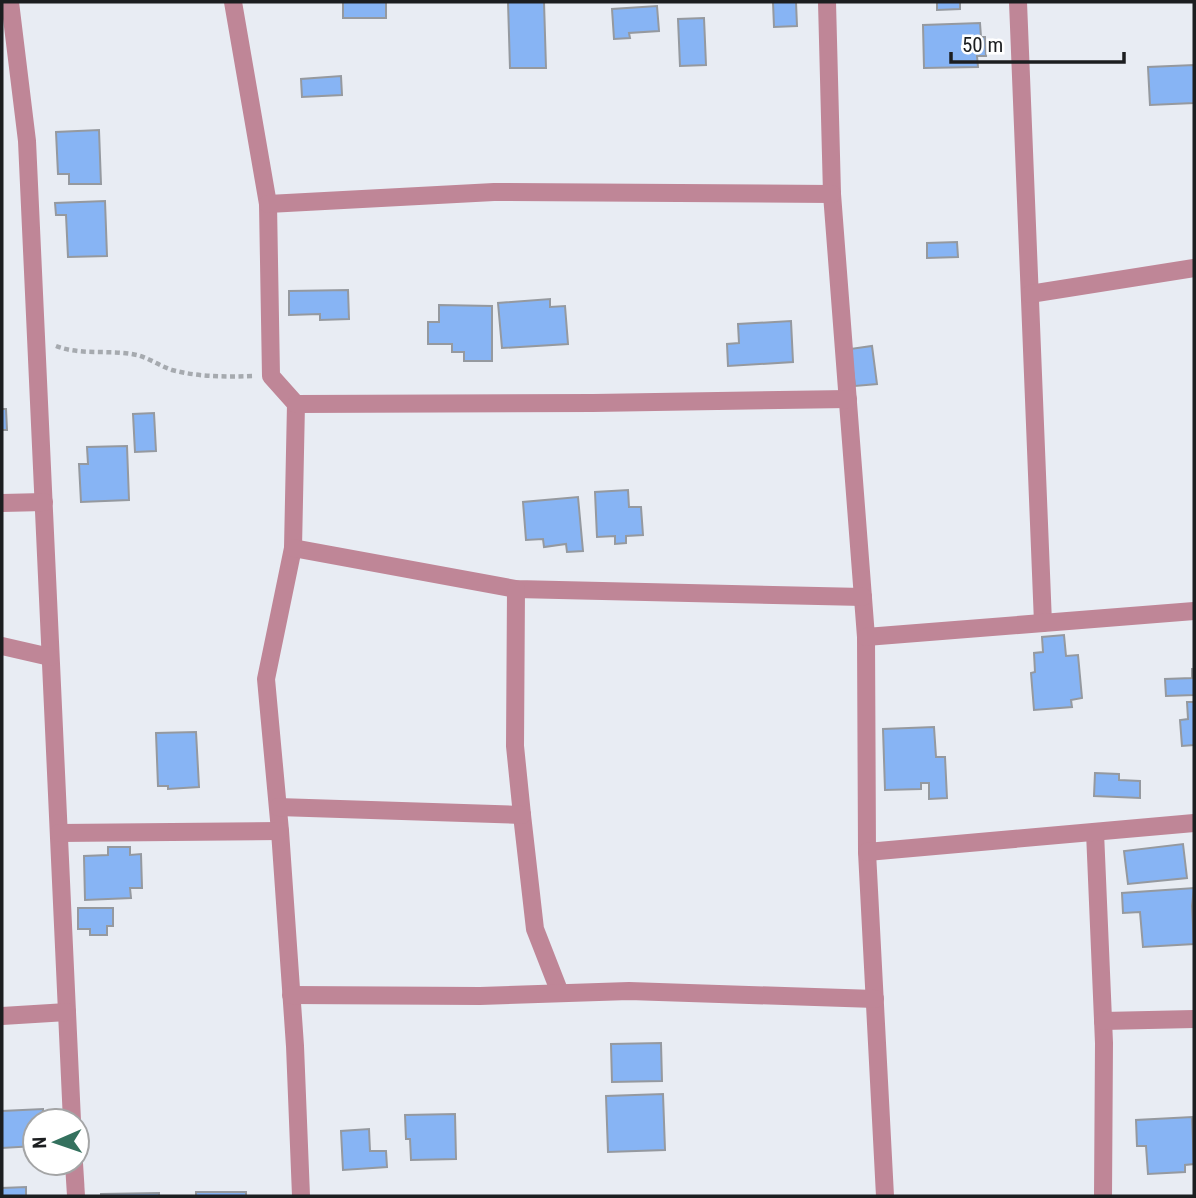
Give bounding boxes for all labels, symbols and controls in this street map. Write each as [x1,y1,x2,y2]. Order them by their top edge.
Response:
scale bar [951,21,1124,65]
text: 50 m [962,33,1003,57]
north arrow [21,1107,91,1177]
text: N [28,1136,51,1149]

